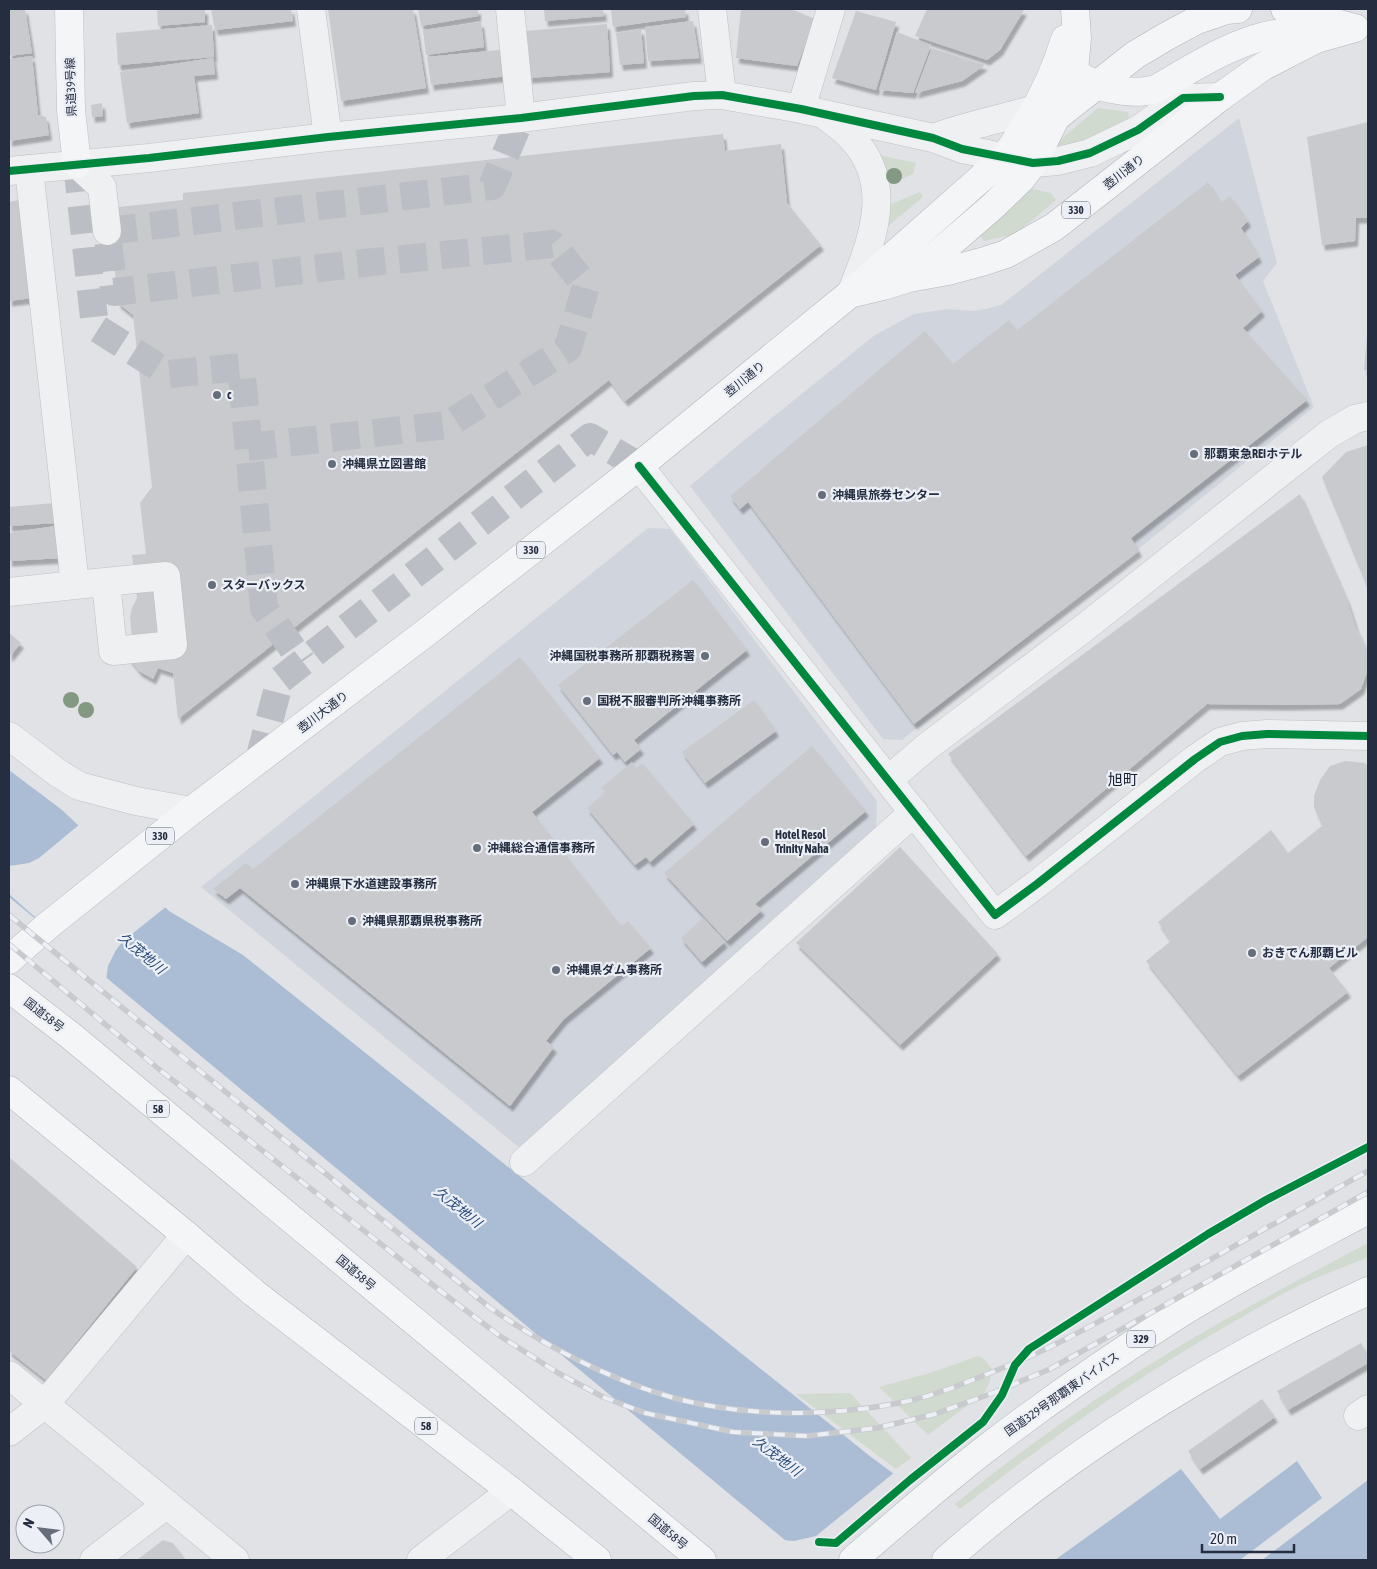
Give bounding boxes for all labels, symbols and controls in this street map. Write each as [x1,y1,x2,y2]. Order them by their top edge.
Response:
street label: 県道39号線 [63,57,79,117]
street label: 壺川通り [1101,152,1147,192]
road number: 330 [1062,202,1090,218]
street label: 壺川通り [722,358,768,400]
place label: c [227,388,232,402]
marker: c [211,389,223,401]
place label: 那覇東急REIホテル [1204,447,1302,461]
marker: 那覇東急REIホテル [1188,448,1200,460]
place label: 沖縄県立図書館 [342,457,426,471]
marker: 沖縄県立図書館 [326,458,338,470]
place label: 沖縄県旅券センター [832,488,940,502]
marker: 沖縄県旅券センター [816,489,828,501]
road number: 330 [517,542,545,558]
place label: スターバックス [222,578,306,592]
marker: スターバックス [206,579,218,591]
place label: 沖縄国税事務所 那覇税務署 [549,649,695,663]
marker: 沖縄国税事務所 那覇税務署 [699,650,711,662]
street label: 壺川大通り [295,688,351,736]
place label: 国税不服審判所沖縄事務所 [597,694,741,708]
marker: 国税不服審判所沖縄事務所 [581,695,593,707]
district label: 旭町 [1108,771,1138,788]
road number: 330 [146,828,174,844]
place label: Hotel Resol Trinity Naha [775,828,829,856]
marker: Hotel Resol Trinity Naha [759,836,771,848]
place label: 沖縄総合通信事務所 [487,841,595,855]
marker: 沖縄総合通信事務所 [471,842,483,854]
place label: 沖縄県下水道建設事務所 [305,877,437,891]
marker: 沖縄県下水道建設事務所 [289,878,301,890]
place label: 沖縄県那覇県税事務所 [362,914,482,928]
marker: 沖縄県那覇県税事務所 [346,915,358,927]
water label: 久茂地川 [115,929,170,978]
place label: おきでん那覇ビル [1262,946,1358,960]
marker: おきでん那覇ビル [1246,947,1258,959]
place label: 沖縄県ダム事務所 [566,963,662,977]
marker: 沖縄県ダム事務所 [550,964,562,976]
street label: 国道58号 [21,995,67,1035]
road number: 58 [147,1100,169,1118]
water label: 久茂地川 [431,1183,486,1232]
street label: 国道58号 [333,1252,379,1294]
road number: 329 [1127,1330,1155,1348]
street label: 国道329号那覇東バイパス [1002,1349,1122,1439]
road number: 58 [415,1418,437,1434]
water label: 久茂地川 [750,1433,806,1480]
north arrow [15,1504,65,1554]
street label: 国道58号 [645,1511,691,1553]
text: N [20,1515,38,1530]
scale bar [1202,1522,1294,1554]
text: 20 m [1210,1530,1237,1547]

